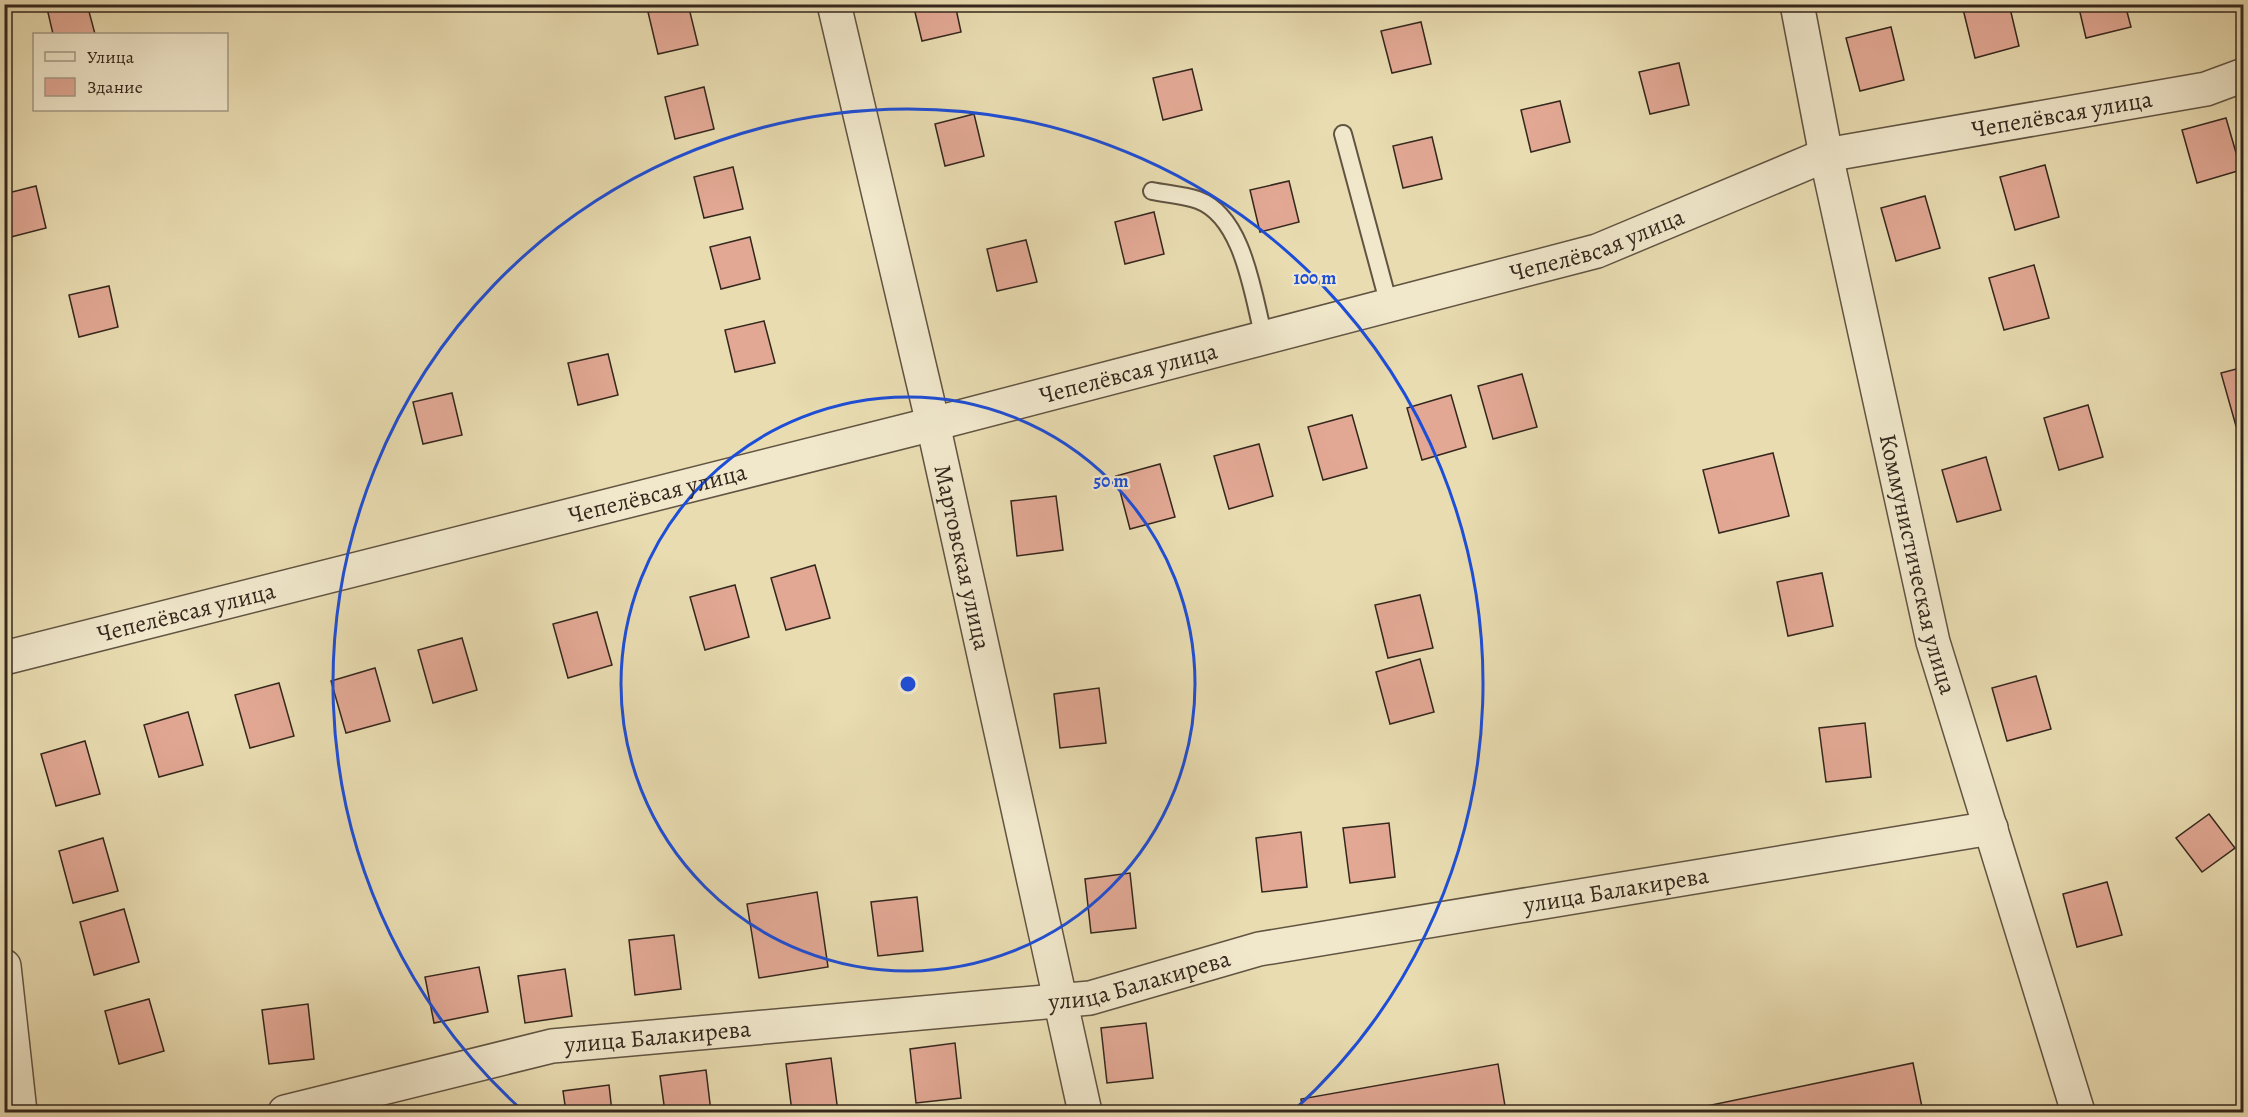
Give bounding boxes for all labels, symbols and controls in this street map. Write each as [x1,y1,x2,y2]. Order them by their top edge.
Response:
legend [33,33,228,111]
text: Улица [87,45,135,69]
text: Здание [87,75,143,99]
street label: Чепелёвсая улица [1969,83,2155,145]
street label: Чепелёвсая улица [1506,200,1689,289]
text: 100 m [1294,266,1336,290]
street label: Чепелёвсая улица [1036,335,1221,412]
street label: Коммунистическая улица [1872,431,1964,698]
street label: Чепелёвсая улица [565,456,750,531]
street label: Мартовская улица [926,461,998,653]
text: 50 m [1094,469,1128,493]
street label: Чепелёвсая улица [94,574,279,650]
centre of rings [898,674,918,694]
street label: улица Балакирева [1520,859,1711,921]
street label: улица Балакирева [1046,942,1234,1018]
street label: улица Балакирева [562,1012,752,1061]

